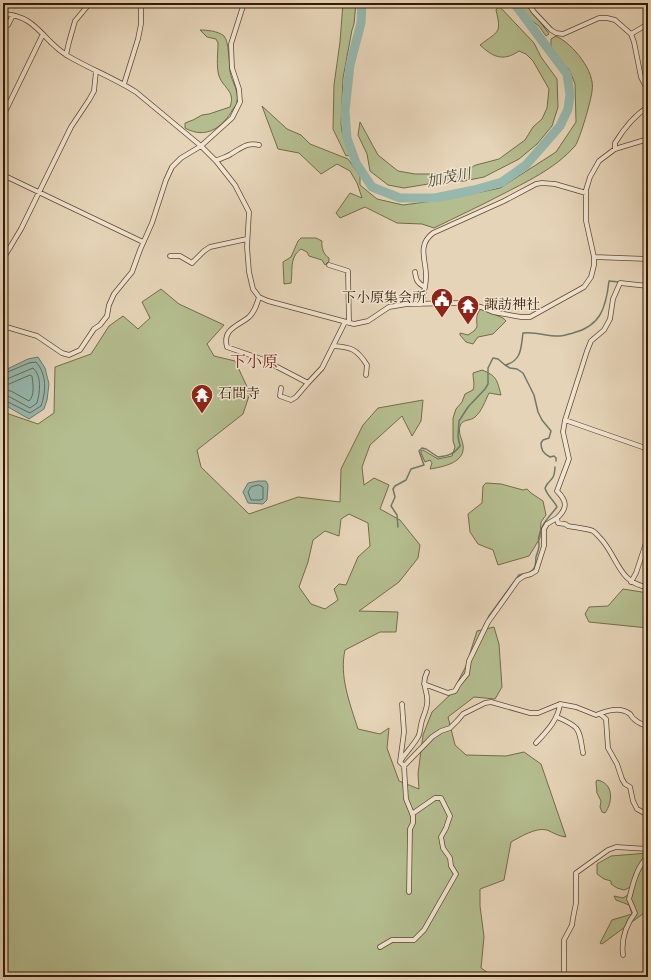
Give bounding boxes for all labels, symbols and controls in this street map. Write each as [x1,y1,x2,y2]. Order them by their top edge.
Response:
water label: 加茂川 [425,164,475,194]
public building icon: 下小原集会所 [429,286,455,319]
place label: 下小原集会所 [342,289,426,309]
temple icon: 諏訪神社 [455,293,481,326]
place label: 諏訪神社 [484,296,540,316]
district label: 下小原 [230,352,278,375]
temple icon: 石間寺 [189,382,215,415]
place label: 石間寺 [218,385,260,405]

